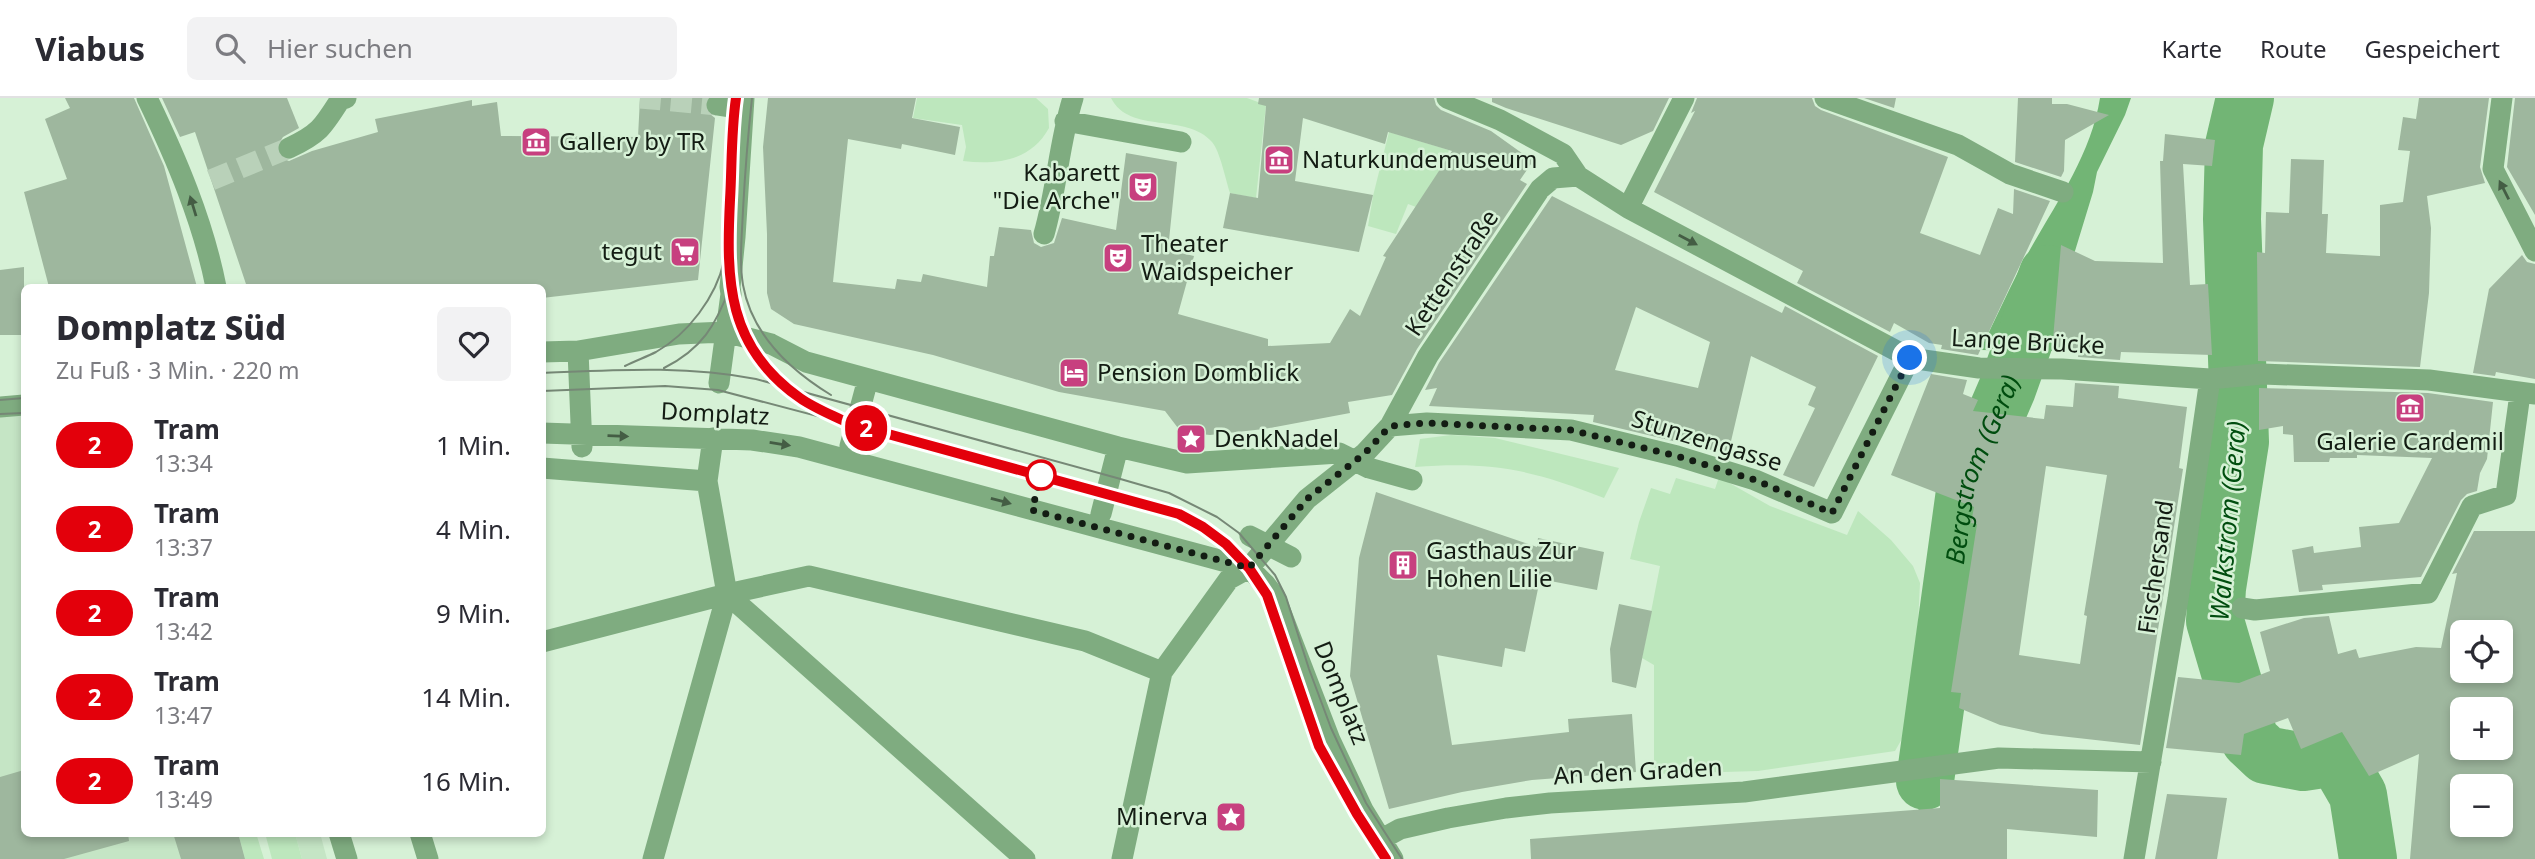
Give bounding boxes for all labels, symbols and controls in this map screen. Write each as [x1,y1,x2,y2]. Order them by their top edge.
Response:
search box [187,17,677,80]
text: Viabus [35,26,145,71]
icon: search [211,29,249,67]
text: Hier suchen [267,30,413,66]
text: Karte [2162,32,2222,65]
text: Route [2260,32,2327,65]
text: Gespeichert [2365,32,2500,65]
place label: Gallery by TR [559,124,705,157]
museum icon: Gallery by TR [519,125,553,159]
place label: Naturkundemuseum [1302,142,1537,175]
museum icon: Naturkundemuseum [1262,143,1296,177]
place label: Kabarett "Die Arche" [993,155,1120,216]
theatre icon: Kabarett "Die Arche" [1126,170,1160,204]
one-way arrow [2498,180,2509,200]
one-way arrow [187,196,197,217]
street label: Kettenstraße [1396,202,1505,342]
place label: Theater Waidspeicher [1141,226,1293,287]
place label: tegut [602,234,662,267]
one-way arrow [1679,234,1698,246]
supermarket icon: tegut [668,235,702,269]
theatre icon: Theater Waidspeicher [1101,241,1135,275]
text: Domplatz Süd [56,305,286,350]
button: heart [437,307,511,381]
street label: Lange Brücke [1951,320,2106,361]
your location [1892,340,1927,375]
text: Zu Fuß · 3 Min. · 220 m [56,354,300,386]
place label: Pension Domblick [1097,355,1299,388]
hotel icon: Pension Domblick [1057,356,1091,390]
water label: Bergstrom (Gera) [1936,370,2028,566]
museum icon: Galerie Cardemil [2393,391,2427,425]
street label: Domplatz [660,393,770,432]
street label: Stunzengasse [1628,401,1787,478]
line badge: 2 [843,405,889,451]
text: Tram [154,411,220,447]
text: 2 [859,411,873,444]
water label: Walkstrom (Gera) [2200,420,2254,622]
place label: DenkNadel [1214,421,1339,454]
place icon: DenkNadel [1174,422,1208,456]
place label: Galerie Cardemil [2316,424,2504,457]
text: 1 Min. [436,427,511,463]
text: 2 [88,428,101,461]
one-way arrow [608,430,630,441]
one-way arrow [770,439,792,450]
text: 13:34 [154,447,213,479]
unlabelled marker [1026,460,1056,490]
text: Tram [154,495,220,531]
one-way arrow [990,497,1011,507]
street label: Fischersand [2129,498,2180,636]
text: 4 Min. [436,511,511,547]
text: 2 [88,512,101,545]
text: 13:37 [154,531,213,563]
place label: Gasthaus Zur Hohen Lilie [1426,533,1577,594]
building icon: Gasthaus Zur Hohen Lilie [1386,548,1420,582]
text: Tram [154,579,220,615]
text: 9 Min. [436,595,511,631]
text: 2 [88,596,101,629]
text: 13:42 [154,615,213,647]
map controls [2450,620,2513,837]
button: locate [2450,620,2513,683]
street label: Domplatz [1307,636,1378,749]
text: Tram [154,663,220,699]
text: 14 Min. [421,679,511,715]
text: 2 [88,680,101,713]
button: + [2450,697,2513,760]
text: 13:47 [154,699,213,731]
text: Tram [154,747,220,783]
street label: An den Graden [1553,750,1723,791]
text: 16 Min. [421,763,511,799]
text: 2 [88,764,101,797]
button: − [2450,774,2513,837]
text: 13:49 [154,783,213,815]
place label: Minerva [1116,799,1208,832]
place icon: Minerva [1214,800,1248,834]

